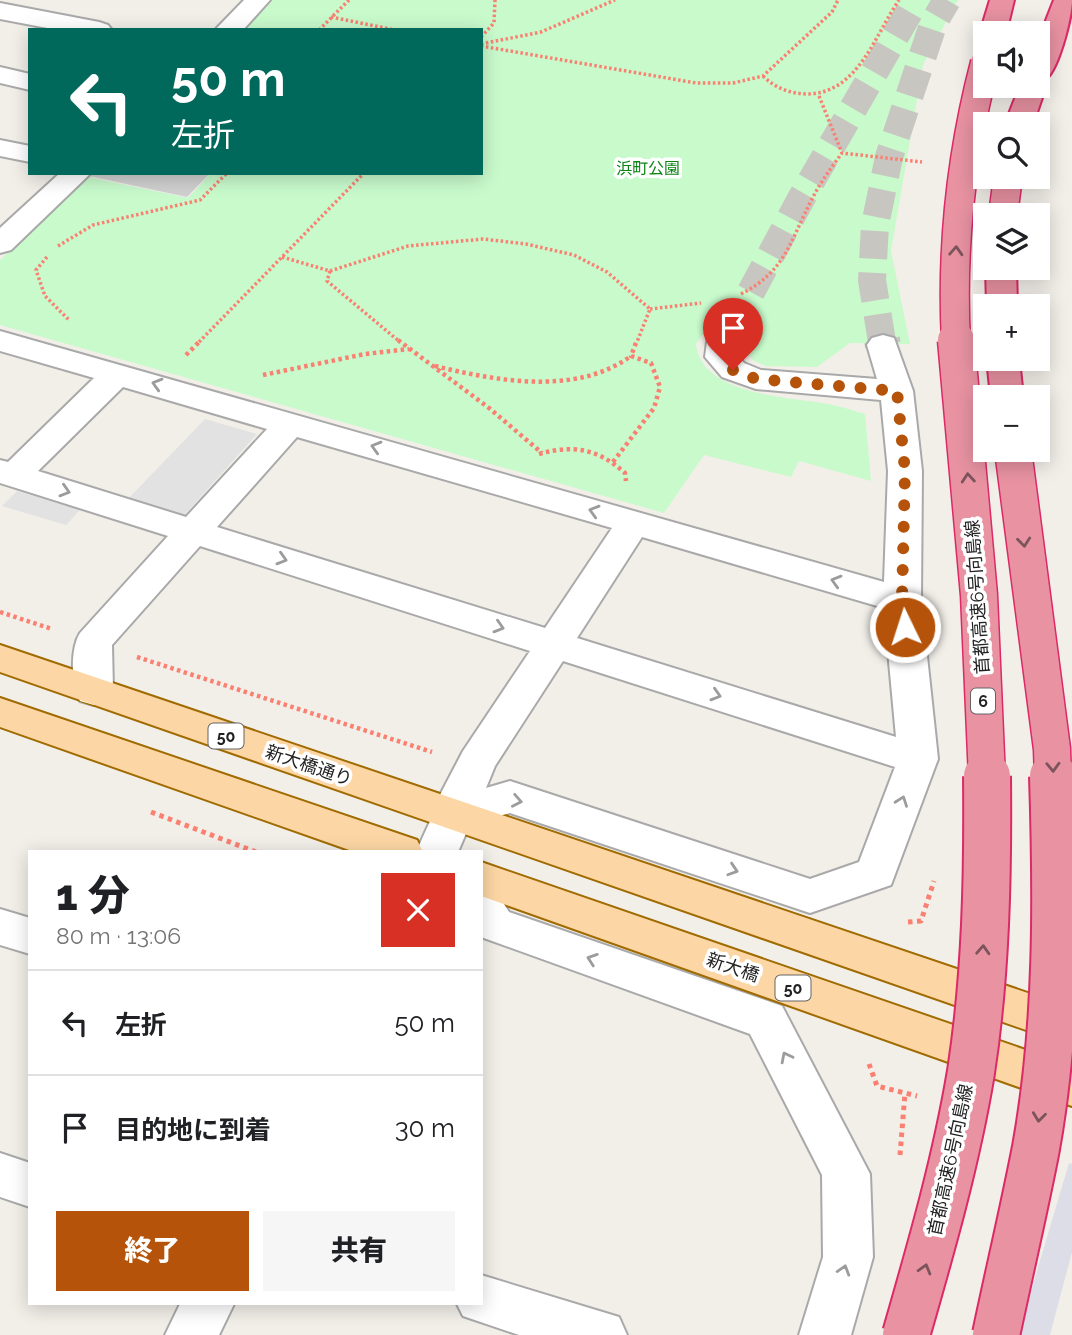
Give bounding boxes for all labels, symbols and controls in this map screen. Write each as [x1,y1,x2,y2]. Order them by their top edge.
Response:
map controls [973,21,1050,462]
button: sound [973,21,1050,98]
text: 50 m [171,50,286,107]
icon: left [56,56,147,147]
button: search [973,112,1050,189]
text: 左折 [171,116,235,153]
park label: 浜町公園 [616,159,680,178]
button: layers [973,203,1050,280]
one-way arrow [948,245,963,256]
button: + [973,294,1050,371]
pin [703,298,763,370]
icon: arrive [714,309,752,347]
one-way arrow [152,378,164,393]
button: − [973,385,1050,462]
one-way arrow [370,441,382,456]
one-way arrow [961,472,976,483]
one-way arrow [58,483,71,497]
one-way arrow [589,504,601,519]
street label: 首都高速6号向島線 [961,519,993,675]
one-way arrow [1016,536,1031,548]
one-way arrow [276,551,288,566]
one-way arrow [831,575,843,590]
position arrow [868,590,942,664]
one-way arrow [493,619,505,633]
one-way arrow [710,687,722,702]
road number: 6 [971,688,995,714]
road number: 50 [208,723,244,748]
street label: 新大橋通り [263,740,355,790]
one-way arrow [1045,762,1060,773]
one-way arrow [511,793,522,808]
one-way arrow [894,796,908,808]
one-way arrow [727,862,739,877]
text: 1 分 [56,871,130,920]
button: close [381,873,455,947]
text: 80 m · 13:06 [56,922,181,949]
one-way arrow [976,944,991,955]
street label: 新大橋 [704,948,762,986]
one-way arrow [586,953,598,967]
road number: 50 [776,976,810,1000]
icon: left [56,1004,94,1042]
text: 50 m [394,1008,455,1038]
text: 左折 [115,1010,167,1040]
one-way arrow [780,1052,794,1065]
street label: 首都高速6号向島線 [924,1082,976,1238]
icon: arrive [56,1109,94,1147]
one-way arrow [1032,1111,1047,1122]
text: 30 m [395,1113,455,1143]
text: 目的地に到着 [115,1115,271,1145]
button: 終了 [56,1211,249,1291]
button: 共有 [263,1211,455,1291]
one-way arrow [836,1264,851,1276]
one-way arrow [916,1264,931,1276]

